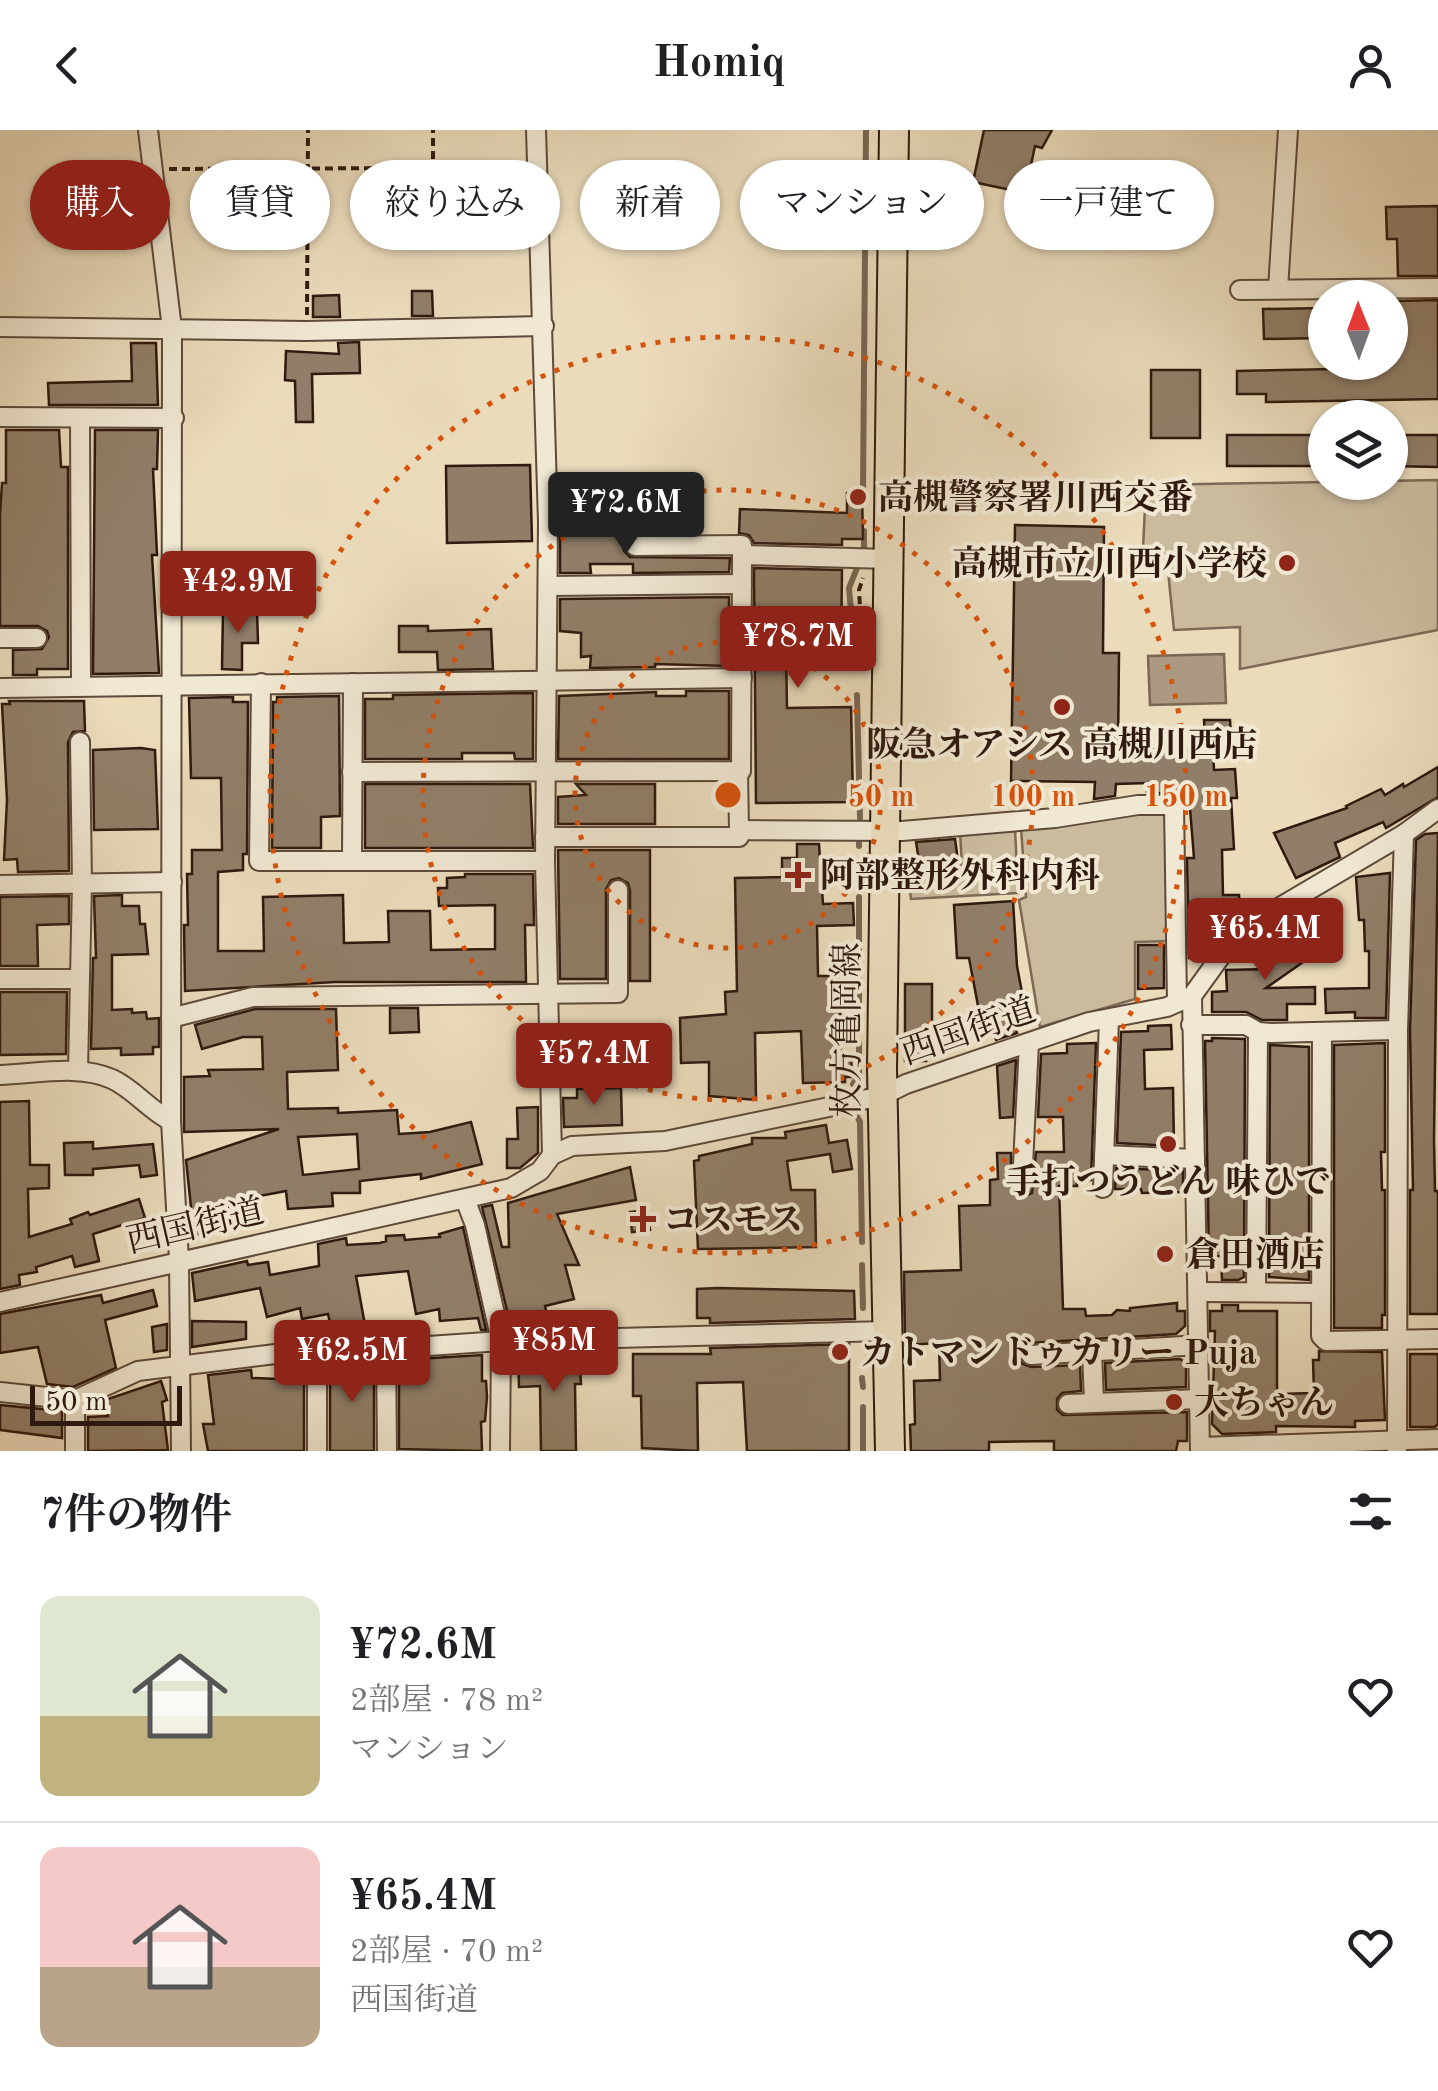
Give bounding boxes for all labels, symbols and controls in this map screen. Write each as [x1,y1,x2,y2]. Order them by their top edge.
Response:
icon: back [40,38,95,93]
icon: person [1343,38,1398,93]
text: Homiq [653,42,785,87]
chip: 購入 [30,160,170,250]
chip: 賃貸 [190,160,330,250]
chip: 絞り込み [350,160,560,250]
chip: 新着 [580,160,720,250]
chip: マンション [740,160,984,250]
chip: 一戸建て [1004,160,1214,250]
north arrow [1308,280,1408,380]
map controls [1308,280,1408,500]
button: layers [1308,400,1408,500]
pin: ¥72.6M [545,472,707,557]
place label: 高槻警察署川西交番 [878,478,1193,517]
marker: 高槻警察署川西交番 [847,486,869,508]
text: ¥72.6M [570,488,682,520]
place label: 高槻市立川西小学校 [952,545,1267,583]
pin: ¥42.9M [157,551,319,636]
marker: 高槻市立川西小学校 [1276,552,1298,574]
text: ¥42.9M [182,567,294,599]
pin: ¥78.7M [717,606,879,691]
text: ¥78.7M [742,622,854,654]
marker: 阪急オアシス 高槻川西店 [1051,696,1073,718]
place label: 阪急オアシス 高槻川西店 [866,726,1258,764]
centre of rings [710,777,746,813]
text: 50 m [847,783,915,813]
text: 100 m [991,783,1075,813]
text: 150 m [1144,783,1228,813]
place label: 阿部整形外科内科 [820,856,1100,895]
marker: 阿部整形外科内科 [785,862,811,888]
pin: ¥65.4M [1184,898,1346,983]
text: ¥65.4M [1209,914,1321,946]
street label: 枚方亀岡線 [828,942,866,1118]
street label: 西国街道 [896,990,1041,1072]
pin: ¥57.4M [513,1023,675,1108]
text: ¥57.4M [538,1039,650,1071]
marker: 手打つうどん 味ひで [1157,1133,1179,1155]
place label: 手打つうどん 味ひで [1006,1163,1330,1201]
street label: 西国街道 [123,1192,268,1260]
place label: コスモス [663,1204,803,1239]
marker: コスモス [632,1208,654,1230]
place label: 倉田酒店 [1185,1236,1325,1274]
marker: 倉田酒店 [1154,1243,1176,1265]
pin: ¥85M [495,1310,613,1395]
pin: ¥62.5M [271,1320,433,1405]
text: ¥85M [512,1326,596,1358]
text: ¥62.5M [296,1336,408,1368]
place label: カトマンドゥカリー Puja [860,1336,1257,1372]
marker: カトマンドゥカリー Puja [829,1341,851,1363]
scale bar [30,1381,182,1426]
place label: 大ちゃん [1194,1384,1334,1422]
text: 50 m [45,1389,108,1417]
marker: 大ちゃん [1163,1391,1185,1413]
icon: filters [1343,1484,1398,1539]
text: 7件の物件 [40,1496,232,1538]
text: ¥72.6M [350,1626,497,1668]
icon: home [120,1636,240,1756]
icon: heart [1343,1669,1398,1724]
text: 2部屋 · 78 m² [350,1686,543,1718]
text: マンション [350,1735,509,1767]
text: ¥65.4M [350,1877,497,1919]
icon: home [120,1887,240,2007]
icon: heart [1343,1920,1398,1975]
text: 2部屋 · 70 m² [350,1937,543,1969]
text: 西国街道 [350,1986,478,2018]

